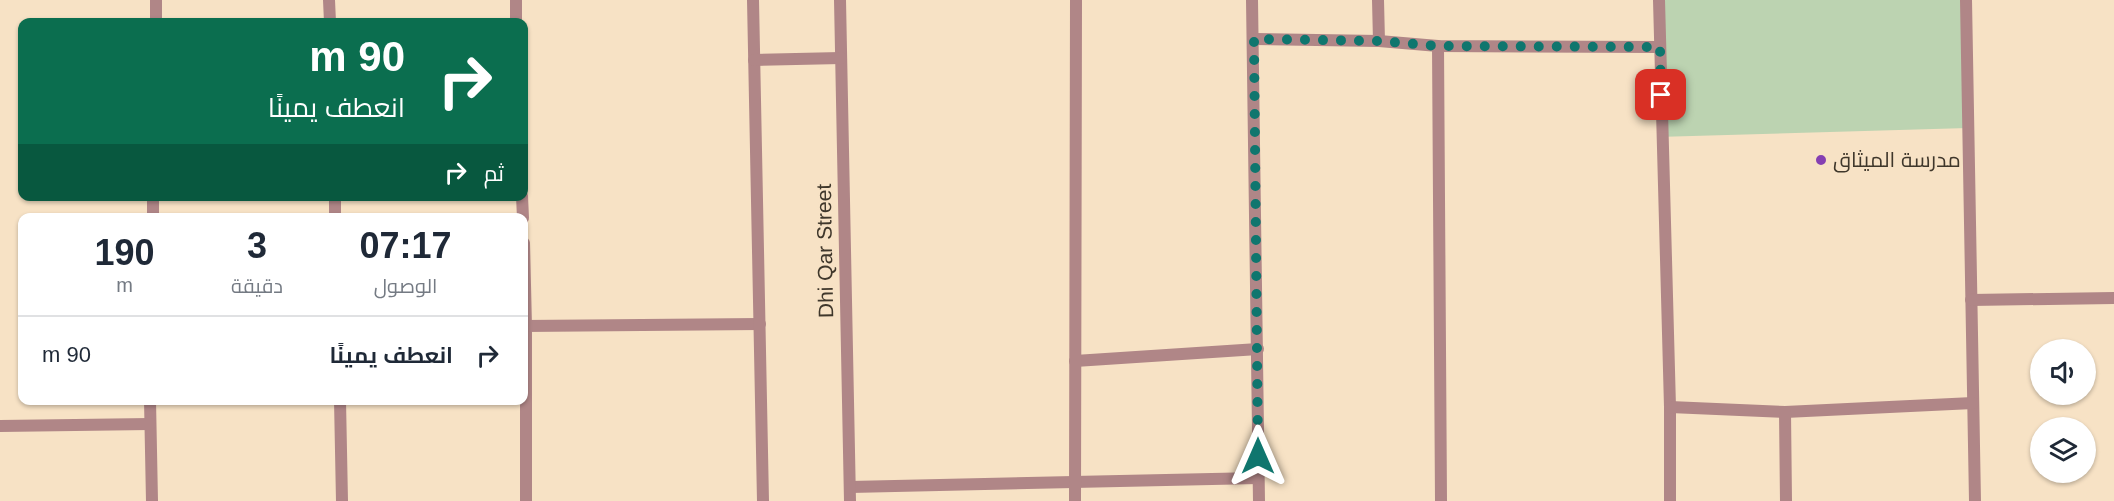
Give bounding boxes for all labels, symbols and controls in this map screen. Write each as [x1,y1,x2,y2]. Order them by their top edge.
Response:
text: 90 m [309,33,405,80]
icon: right [426,42,504,120]
pin [1635,69,1686,120]
icon: arrive [1644,78,1677,111]
text: انعطف يمينًا [268,93,405,123]
place label: مدرسة الميثاق [1833,148,1961,173]
marker: مدرسة الميثاق [1814,153,1828,167]
icon: right [439,156,472,189]
text: ثم [484,161,504,186]
street label: Dhi Qar Street [812,184,837,318]
text: 3 [247,225,267,266]
text: 07:17 [359,225,452,266]
text: 190 [94,232,155,273]
text: m [116,274,133,296]
text: دقيقة [231,275,283,297]
text: الوصول [374,275,437,297]
icon: right [471,339,504,372]
map controls [2030,339,2096,483]
button: sound [2030,339,2096,405]
text: 90 m [42,342,91,367]
text: انعطف يمينًا [330,343,453,368]
button: layers [2030,417,2096,483]
position arrow [1226,424,1290,488]

